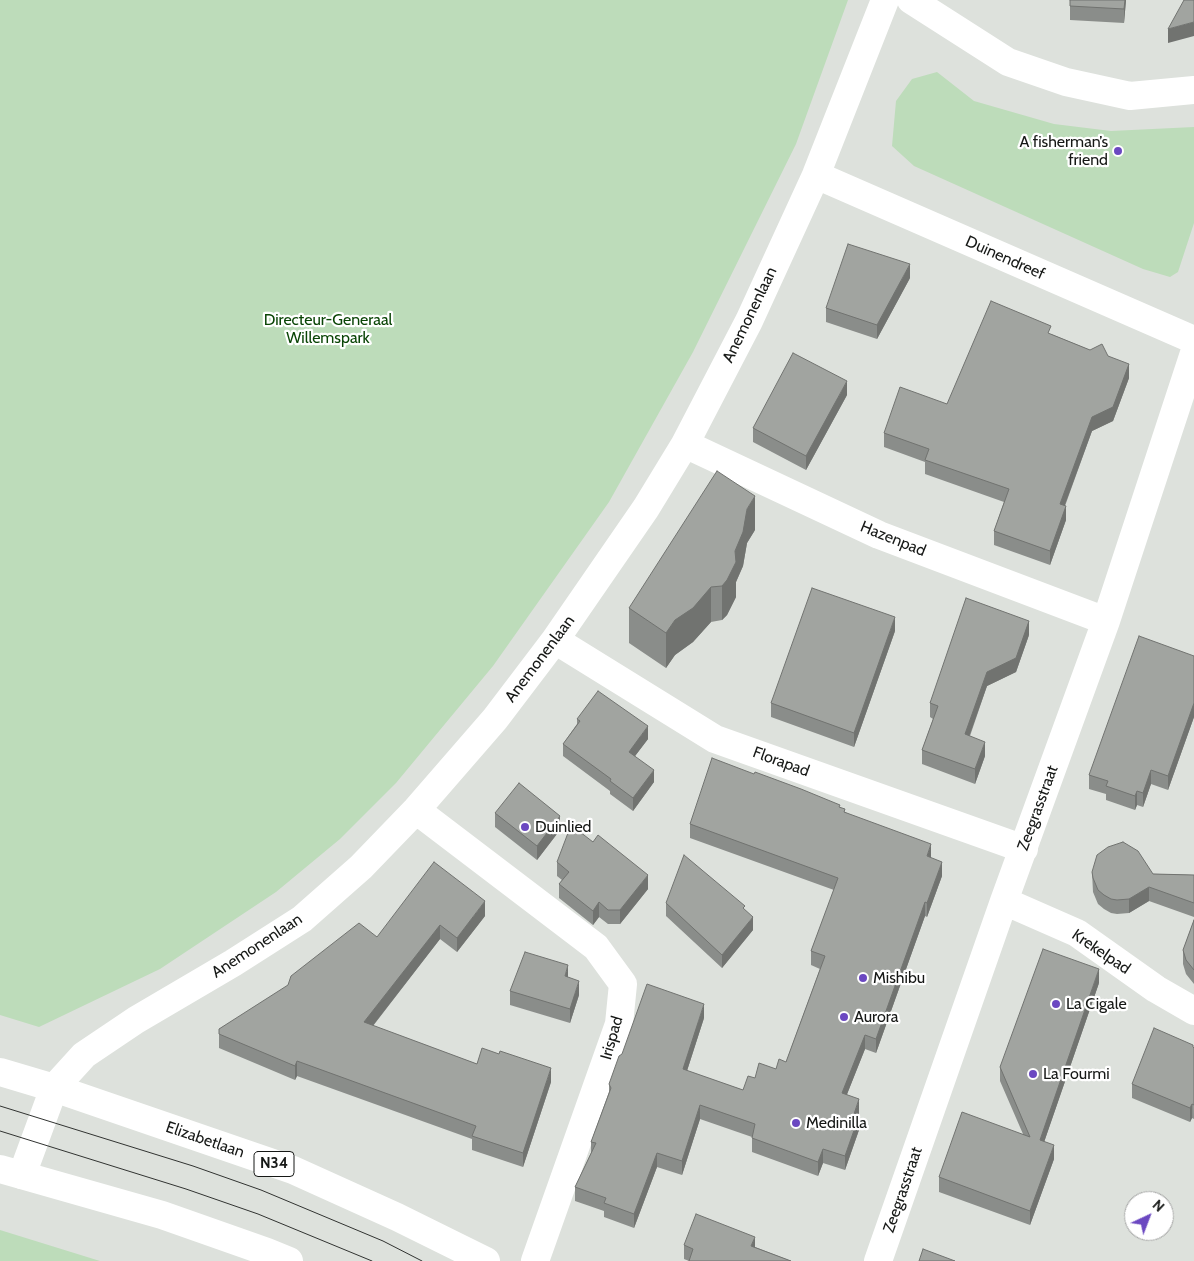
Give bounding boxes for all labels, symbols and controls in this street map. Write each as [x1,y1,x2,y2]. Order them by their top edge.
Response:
place label: A fisherman’s friend [1019,132,1108,170]
marker: A fisherman’s friend [1112,145,1124,157]
street label: Duinendreef [962,232,1048,284]
street label: Anemonenlaan [719,264,781,366]
park label: Directeur-Generaal Willemspark [264,310,392,348]
street label: Hazenpad [858,517,928,561]
street label: Anemonenlaan [501,612,579,706]
street label: Florapad [750,743,812,781]
street label: Zeegrasstraat [1014,763,1062,853]
place label: Duinlied [535,817,591,837]
marker: Duinlied [519,821,531,833]
street label: Anemonenlaan [208,910,306,982]
street label: Krekelpad [1068,925,1134,979]
place label: Mishibu [873,968,925,988]
marker: Mishibu [857,972,869,984]
place label: La Cigale [1066,994,1127,1014]
marker: La Cigale [1050,998,1062,1010]
place label: Aurora [854,1007,898,1027]
marker: Aurora [838,1011,850,1023]
street label: Irispad [597,1014,627,1062]
place label: La Fourmi [1043,1064,1110,1084]
marker: La Fourmi [1027,1068,1039,1080]
place label: Medinilla [806,1113,867,1133]
marker: Medinilla [790,1117,802,1129]
street label: Elizabetlaan [163,1118,247,1162]
street label: Zeegrasstraat [879,1145,927,1235]
road number: N34 [254,1152,294,1176]
north arrow [1124,1191,1174,1241]
text: N [1149,1196,1168,1216]

